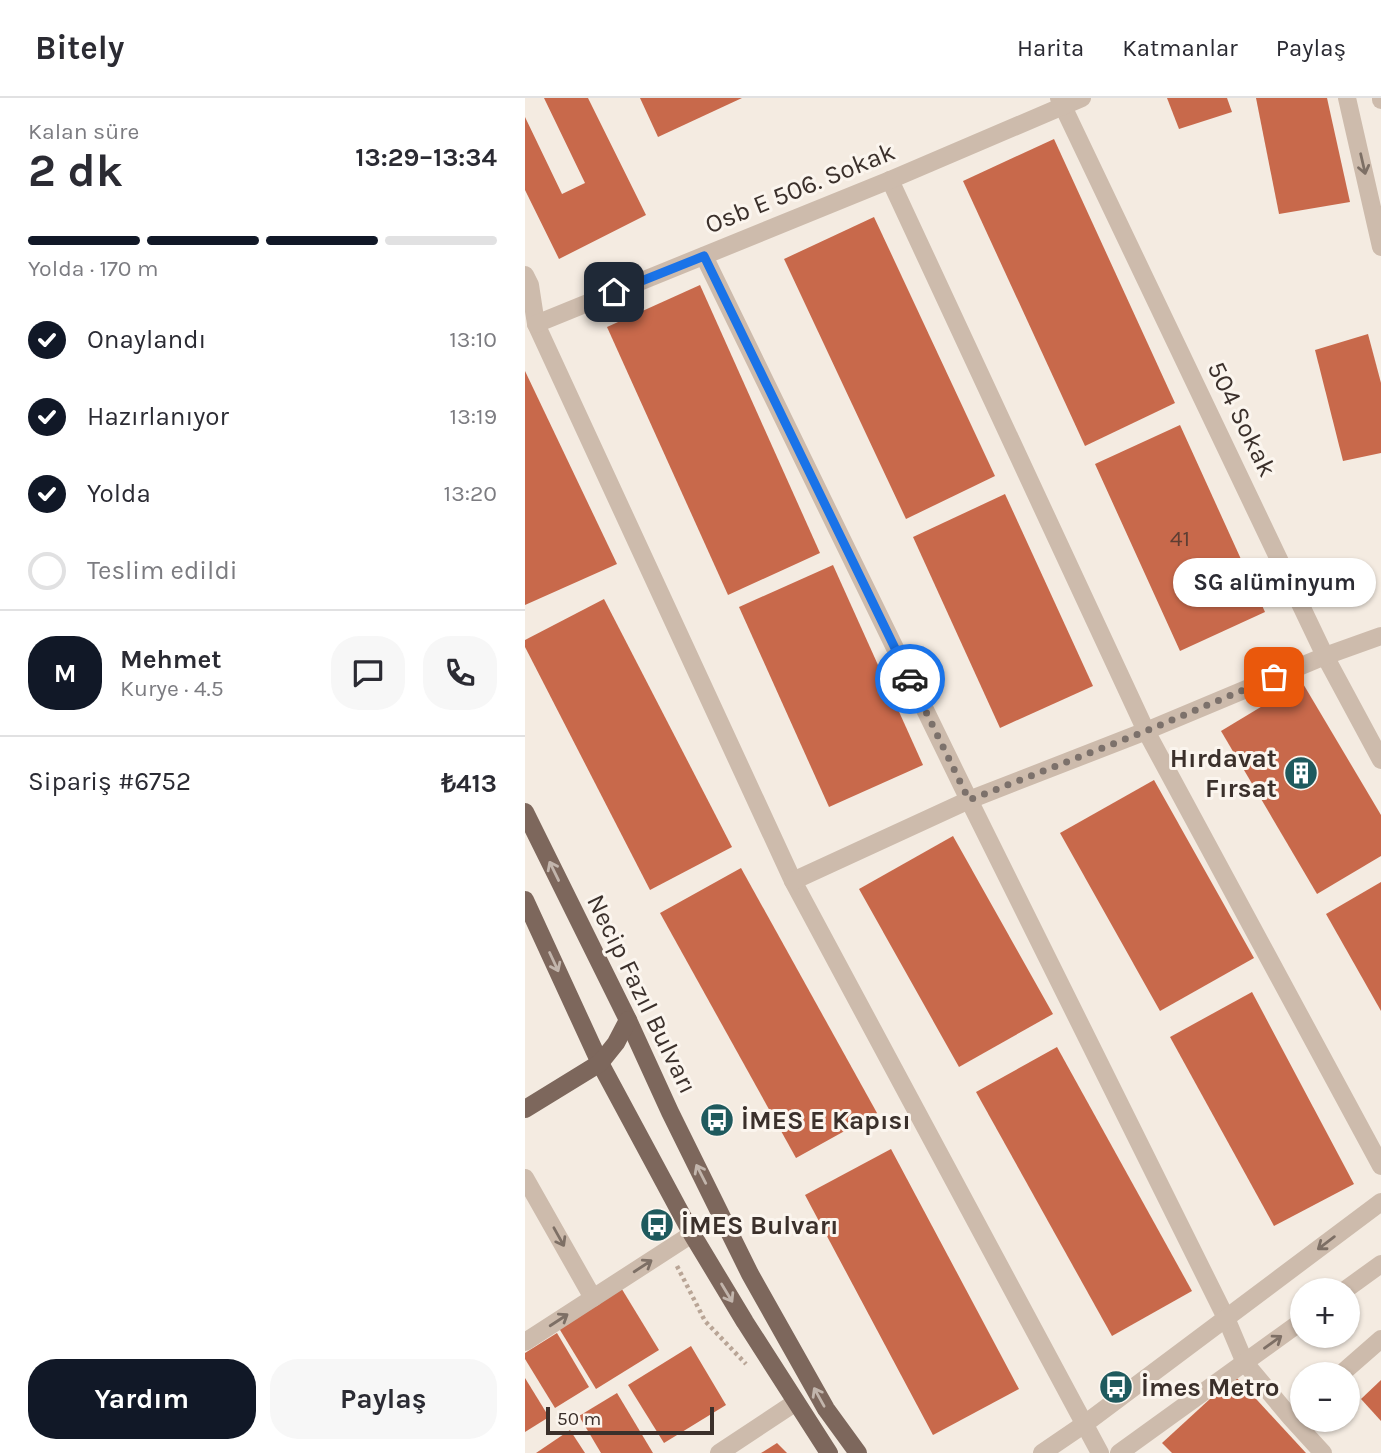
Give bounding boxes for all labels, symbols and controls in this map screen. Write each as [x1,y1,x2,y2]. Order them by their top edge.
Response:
text: Bitely [35,29,124,67]
text: Harita [1017,34,1084,62]
text: Katmanlar [1122,34,1238,62]
text: Paylaş [1276,34,1346,62]
text: Kalan süre [28,118,139,145]
street label: Osb E 506. Sokak [700,136,900,240]
text: 13:29–13:34 [355,142,497,173]
text: 2 dk [28,144,123,198]
one-way arrow [1357,152,1370,175]
text: Yolda · 170 m [28,255,158,282]
pin [584,262,644,322]
icon: home [595,273,633,311]
icon: check [28,321,66,359]
text: Onaylandı [87,324,206,355]
text: 13:10 [449,326,497,353]
street label: 504 Sokak [1201,356,1283,482]
icon: check [28,398,66,436]
text: Hazırlanıyor [87,401,229,432]
text: 13:19 [450,403,497,430]
icon: check [28,475,66,513]
text: Yolda [87,478,151,509]
text: 13:20 [444,480,497,507]
house number: 41 [1170,525,1190,552]
text: Teslim edildi [87,555,238,586]
callout: SG alüminyum [1173,558,1375,607]
text: SG alüminyum [1193,569,1356,596]
button: chat [331,636,405,710]
button: phone [423,636,497,710]
text: Mehmet [120,644,221,675]
courier [875,644,945,714]
pin [1244,647,1304,707]
text: M [54,658,76,689]
icon: bag [1255,658,1293,696]
icon: car [891,660,929,698]
text: Kurye · 4.5 [120,675,224,702]
place label: Hırdavat Fırsat [1170,743,1277,804]
building icon: Hırdavat Fırsat [1282,754,1320,792]
text: Sipariş #6752 [28,766,191,797]
text: ₺413 [441,768,497,799]
one-way arrow [547,861,561,882]
street label: Necip Fazıl Bulvarı [580,889,704,1099]
one-way arrow [547,951,561,972]
bus stop icon: İMES E Kapısı [698,1101,736,1139]
place label: İMES E Kapısı [741,1105,911,1136]
one-way arrow [693,1164,707,1185]
bus stop icon: İMES Bulvarı [638,1206,676,1244]
place label: İMES Bulvarı [681,1210,839,1241]
one-way arrow [552,1227,566,1247]
one-way arrow [1317,1235,1336,1250]
one-way arrow [632,1259,652,1273]
map controls [1290,1278,1360,1432]
button: + [1290,1278,1360,1348]
one-way arrow [720,1282,734,1302]
one-way arrow [549,1313,568,1328]
one-way arrow [1264,1334,1282,1349]
button: Yardım [28,1359,256,1439]
button: Paylaş [270,1359,497,1439]
button: − [1290,1362,1360,1432]
bus stop icon: İmes Metro [1097,1368,1135,1406]
place label: İmes Metro [1141,1372,1279,1403]
one-way arrow [812,1387,826,1407]
scale bar [546,1404,714,1436]
text: 50 m [557,1408,601,1430]

